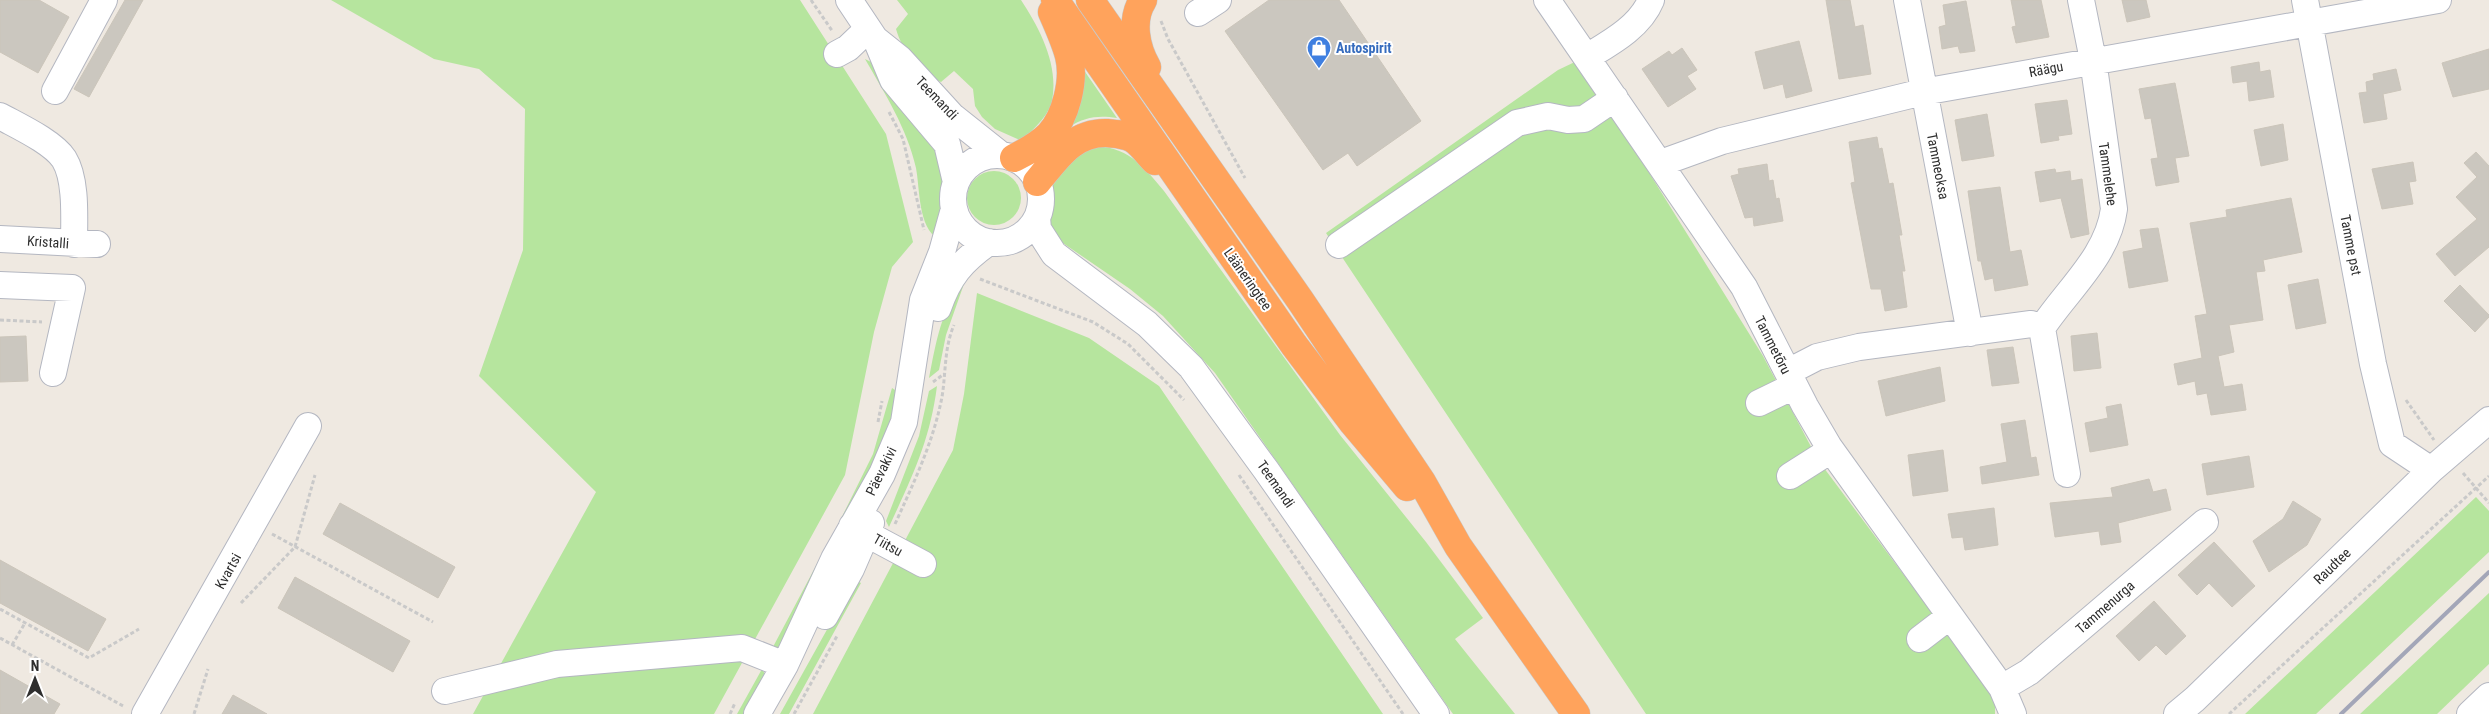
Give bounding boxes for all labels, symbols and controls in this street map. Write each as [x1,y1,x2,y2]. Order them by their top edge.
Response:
shop icon: Autospirit [1306,35,1332,69]
place label: Autospirit [1336,40,1392,56]
street label: Räägu [2028,58,2064,80]
street label: Teemandi [913,73,961,123]
street label: Tammeoksa [1924,131,1952,201]
street label: Tammelehe [2096,141,2120,207]
street label: Tamme pst [2337,213,2365,277]
street label: Kristalli [26,233,70,251]
street label: Lääneringtee [1221,245,1275,313]
street label: Tammetõru [1752,313,1794,377]
street label: Päevakivi [862,444,900,498]
street label: Teemandi [1254,457,1298,511]
street label: Tiitsu [871,530,905,560]
street label: Raudtee [2310,544,2354,587]
street label: Kvartsi [212,550,244,592]
street label: Tammenurga [2073,577,2137,637]
north arrow [10,654,60,704]
text: N [31,658,39,674]

